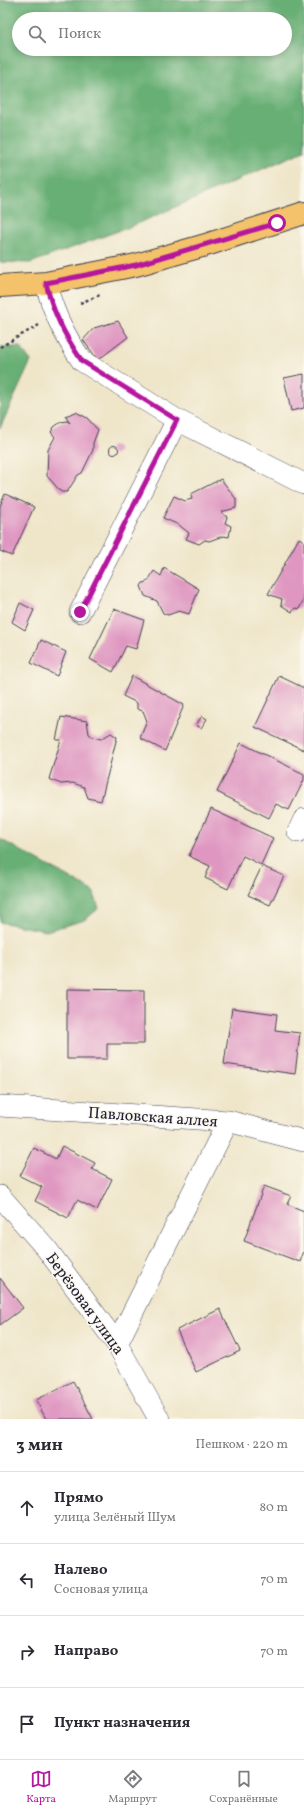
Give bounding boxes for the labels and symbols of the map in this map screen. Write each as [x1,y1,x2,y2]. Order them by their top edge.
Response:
route start [268,214,286,232]
route end [71,603,89,621]
street label: Павловская аллея [87,1102,218,1133]
street label: Берёзовая улица [40,1249,129,1360]

